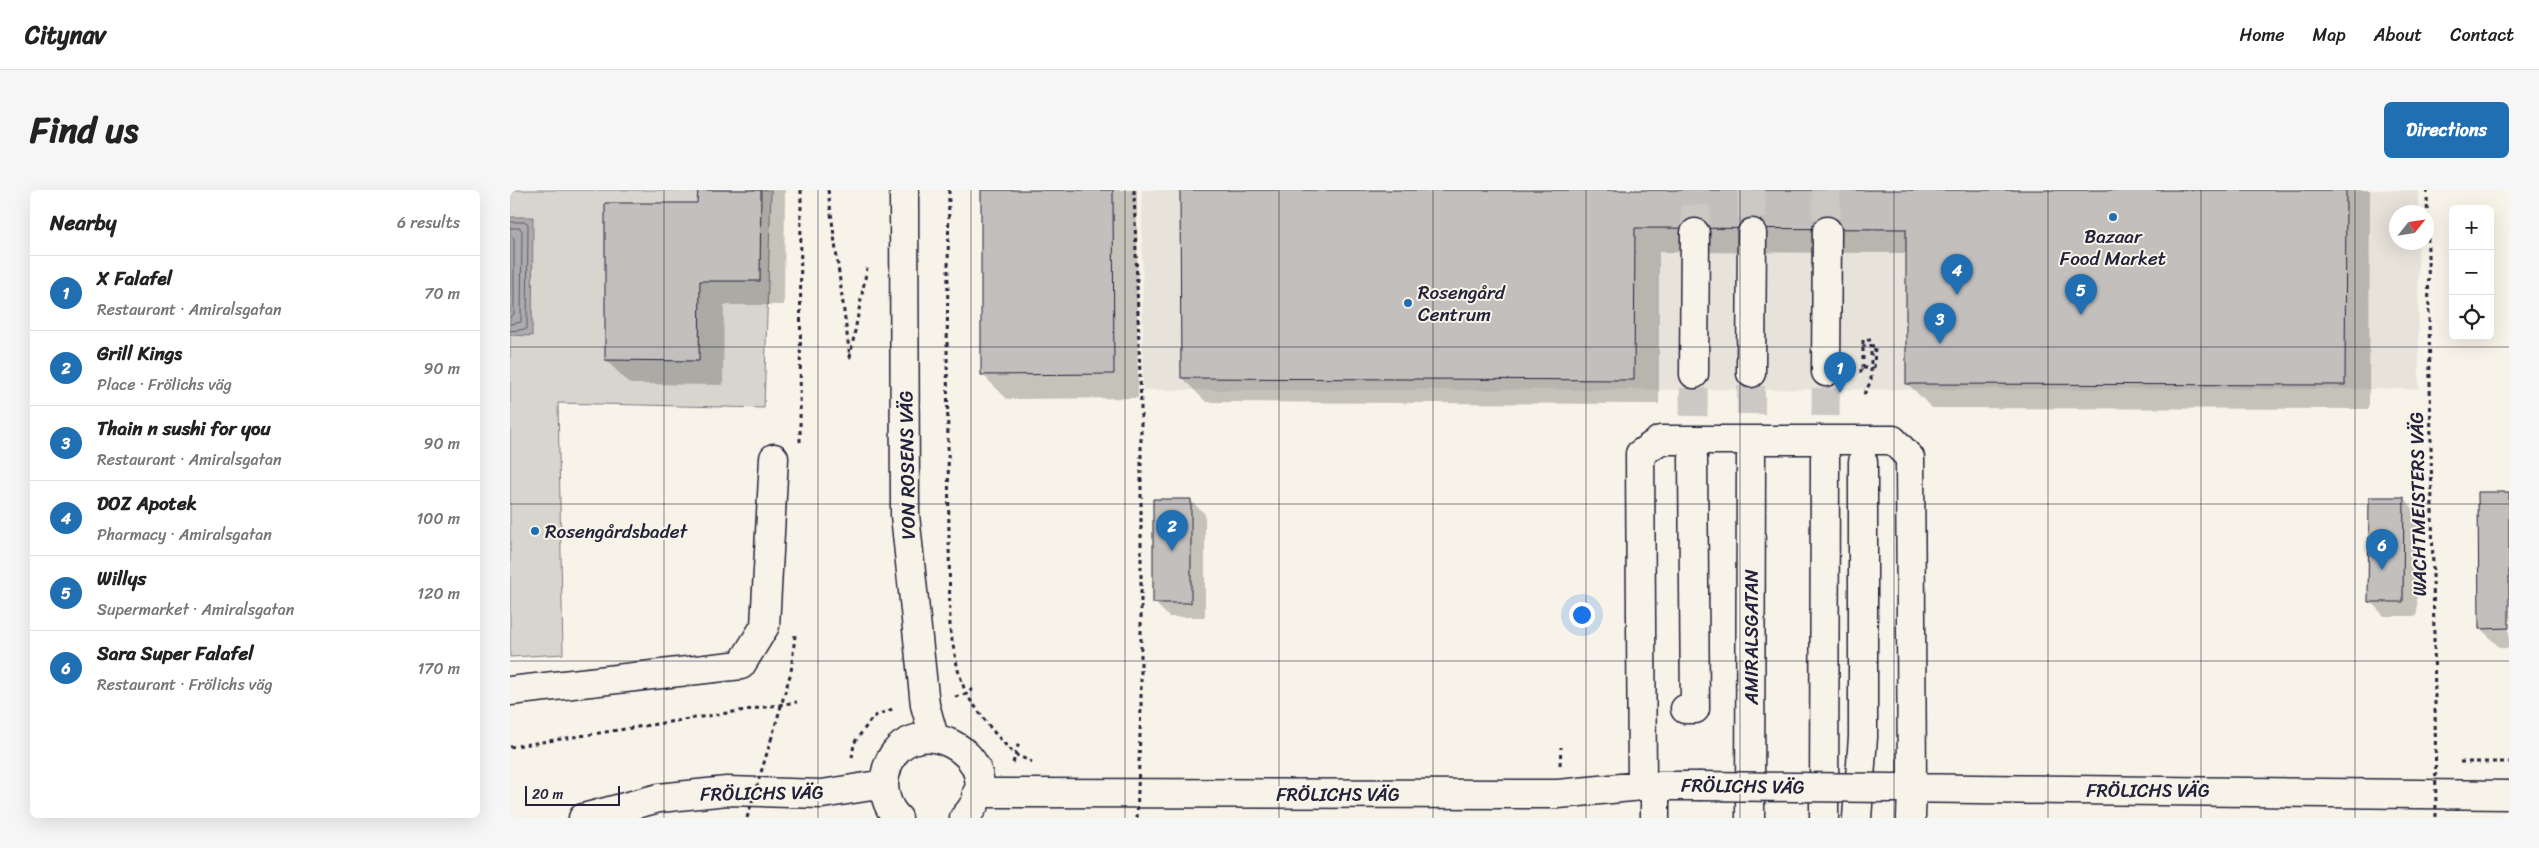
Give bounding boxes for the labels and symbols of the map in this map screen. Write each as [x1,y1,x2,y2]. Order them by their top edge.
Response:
north arrow [2389,205,2434,250]
marker: Bazaar Food Market [2107,211,2119,223]
place label: Bazaar Food Market [2060,220,2166,275]
pin: 4 [1941,254,1973,295]
pin: 5 [2065,274,2097,315]
place label: Rosengård Centrum [1418,276,1506,331]
marker: Rosengård Centrum [1402,297,1414,309]
pin: 3 [1924,303,1956,344]
pin: 1 [1824,352,1856,393]
street label: VON ROSENS VÄG [889,390,925,540]
street label: WACHTMEISTERS VÄG [2400,411,2436,597]
pin: 2 [1156,510,1188,551]
place label: Rosengårdsbadet [545,515,688,548]
marker: Rosengårdsbadet [529,525,541,537]
pin: 6 [2366,529,2398,570]
street label: AMIRALSGATAN [1735,569,1768,706]
your location [1569,602,1595,628]
street label: FRÖLICHS VÄG [1681,768,1805,804]
street label: FRÖLICHS VÄG [2086,774,2210,807]
street label: FRÖLICHS VÄG [700,775,824,811]
street label: FRÖLICHS VÄG [1276,778,1400,811]
scale bar [525,783,620,806]

